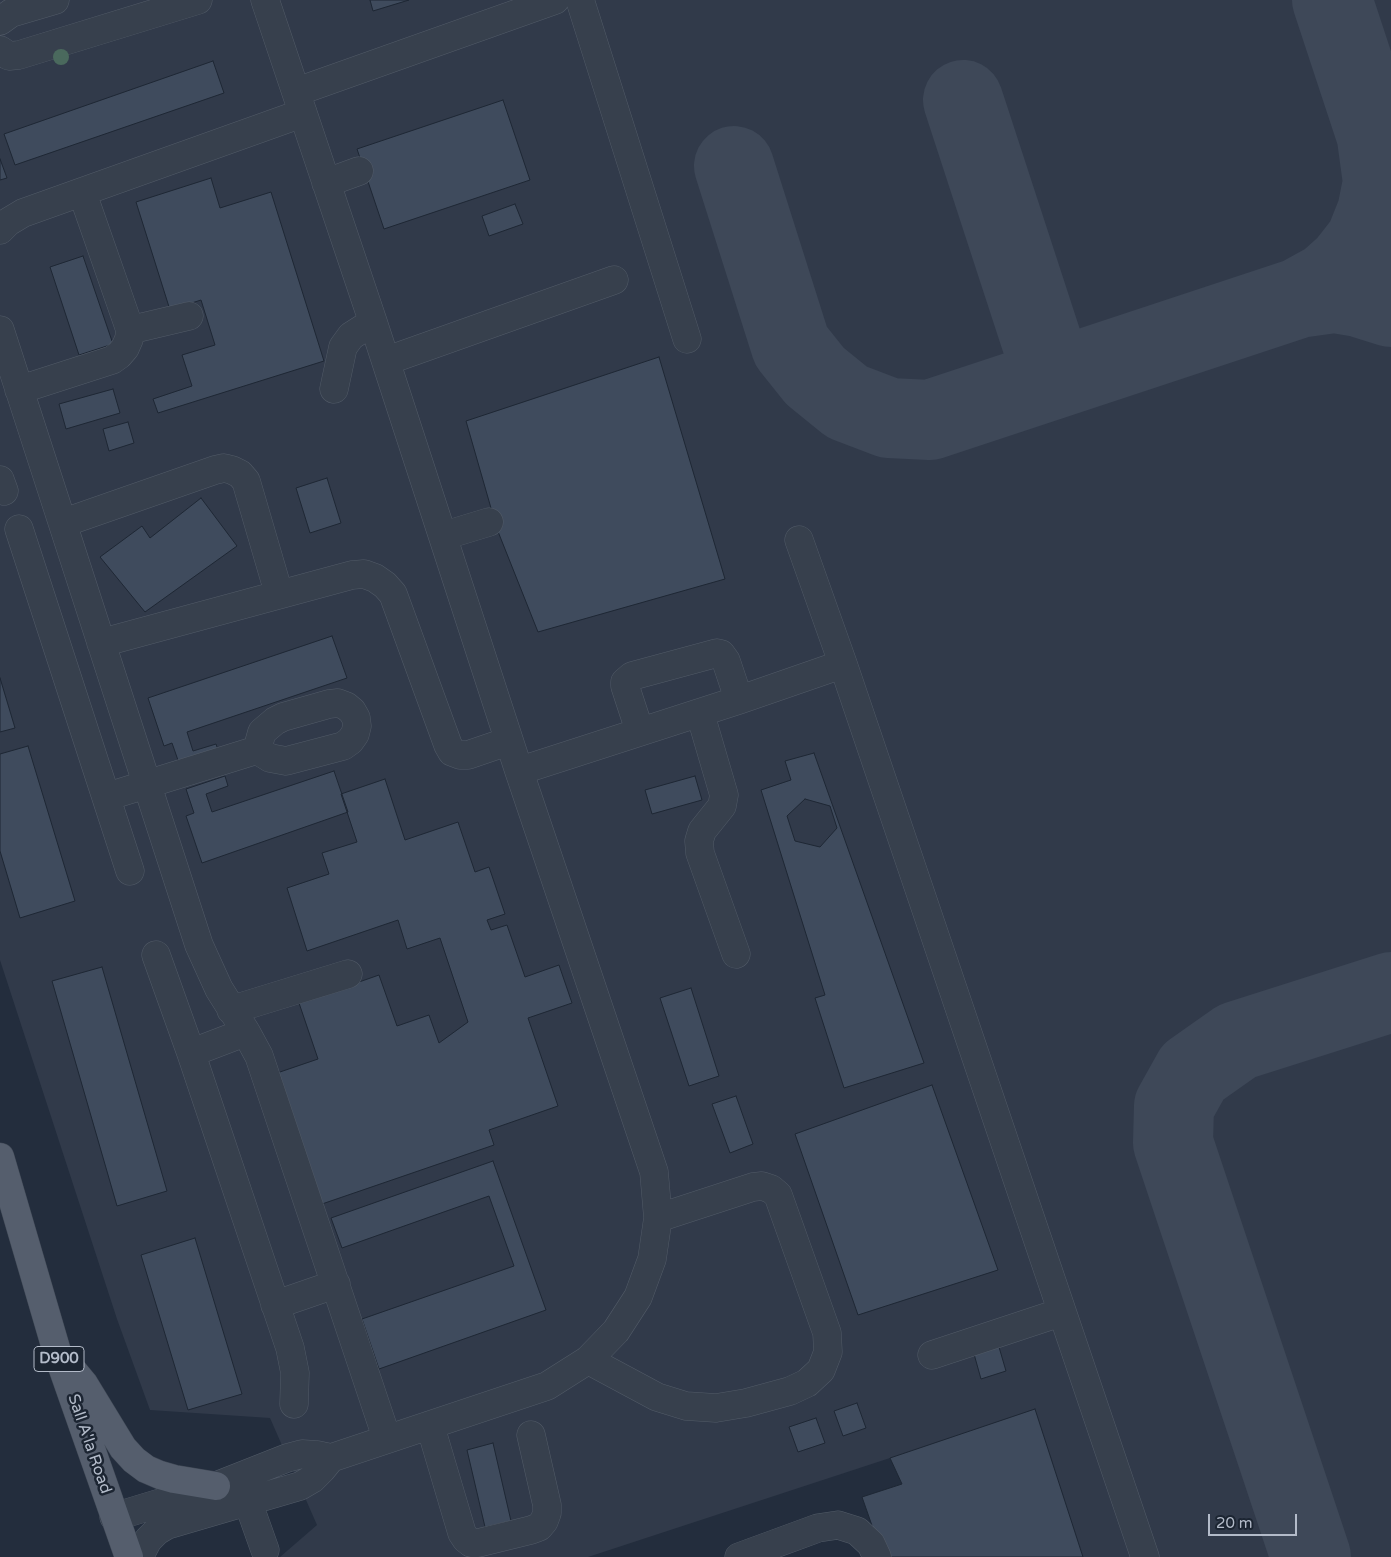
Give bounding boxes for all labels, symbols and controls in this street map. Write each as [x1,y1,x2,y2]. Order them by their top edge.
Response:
road number: D900 [34,1346,84,1372]
street label: Sall A'la Road [63,1392,115,1496]
scale bar [1211,1504,1300,1536]
text: 20 m [1216,1514,1253,1532]

